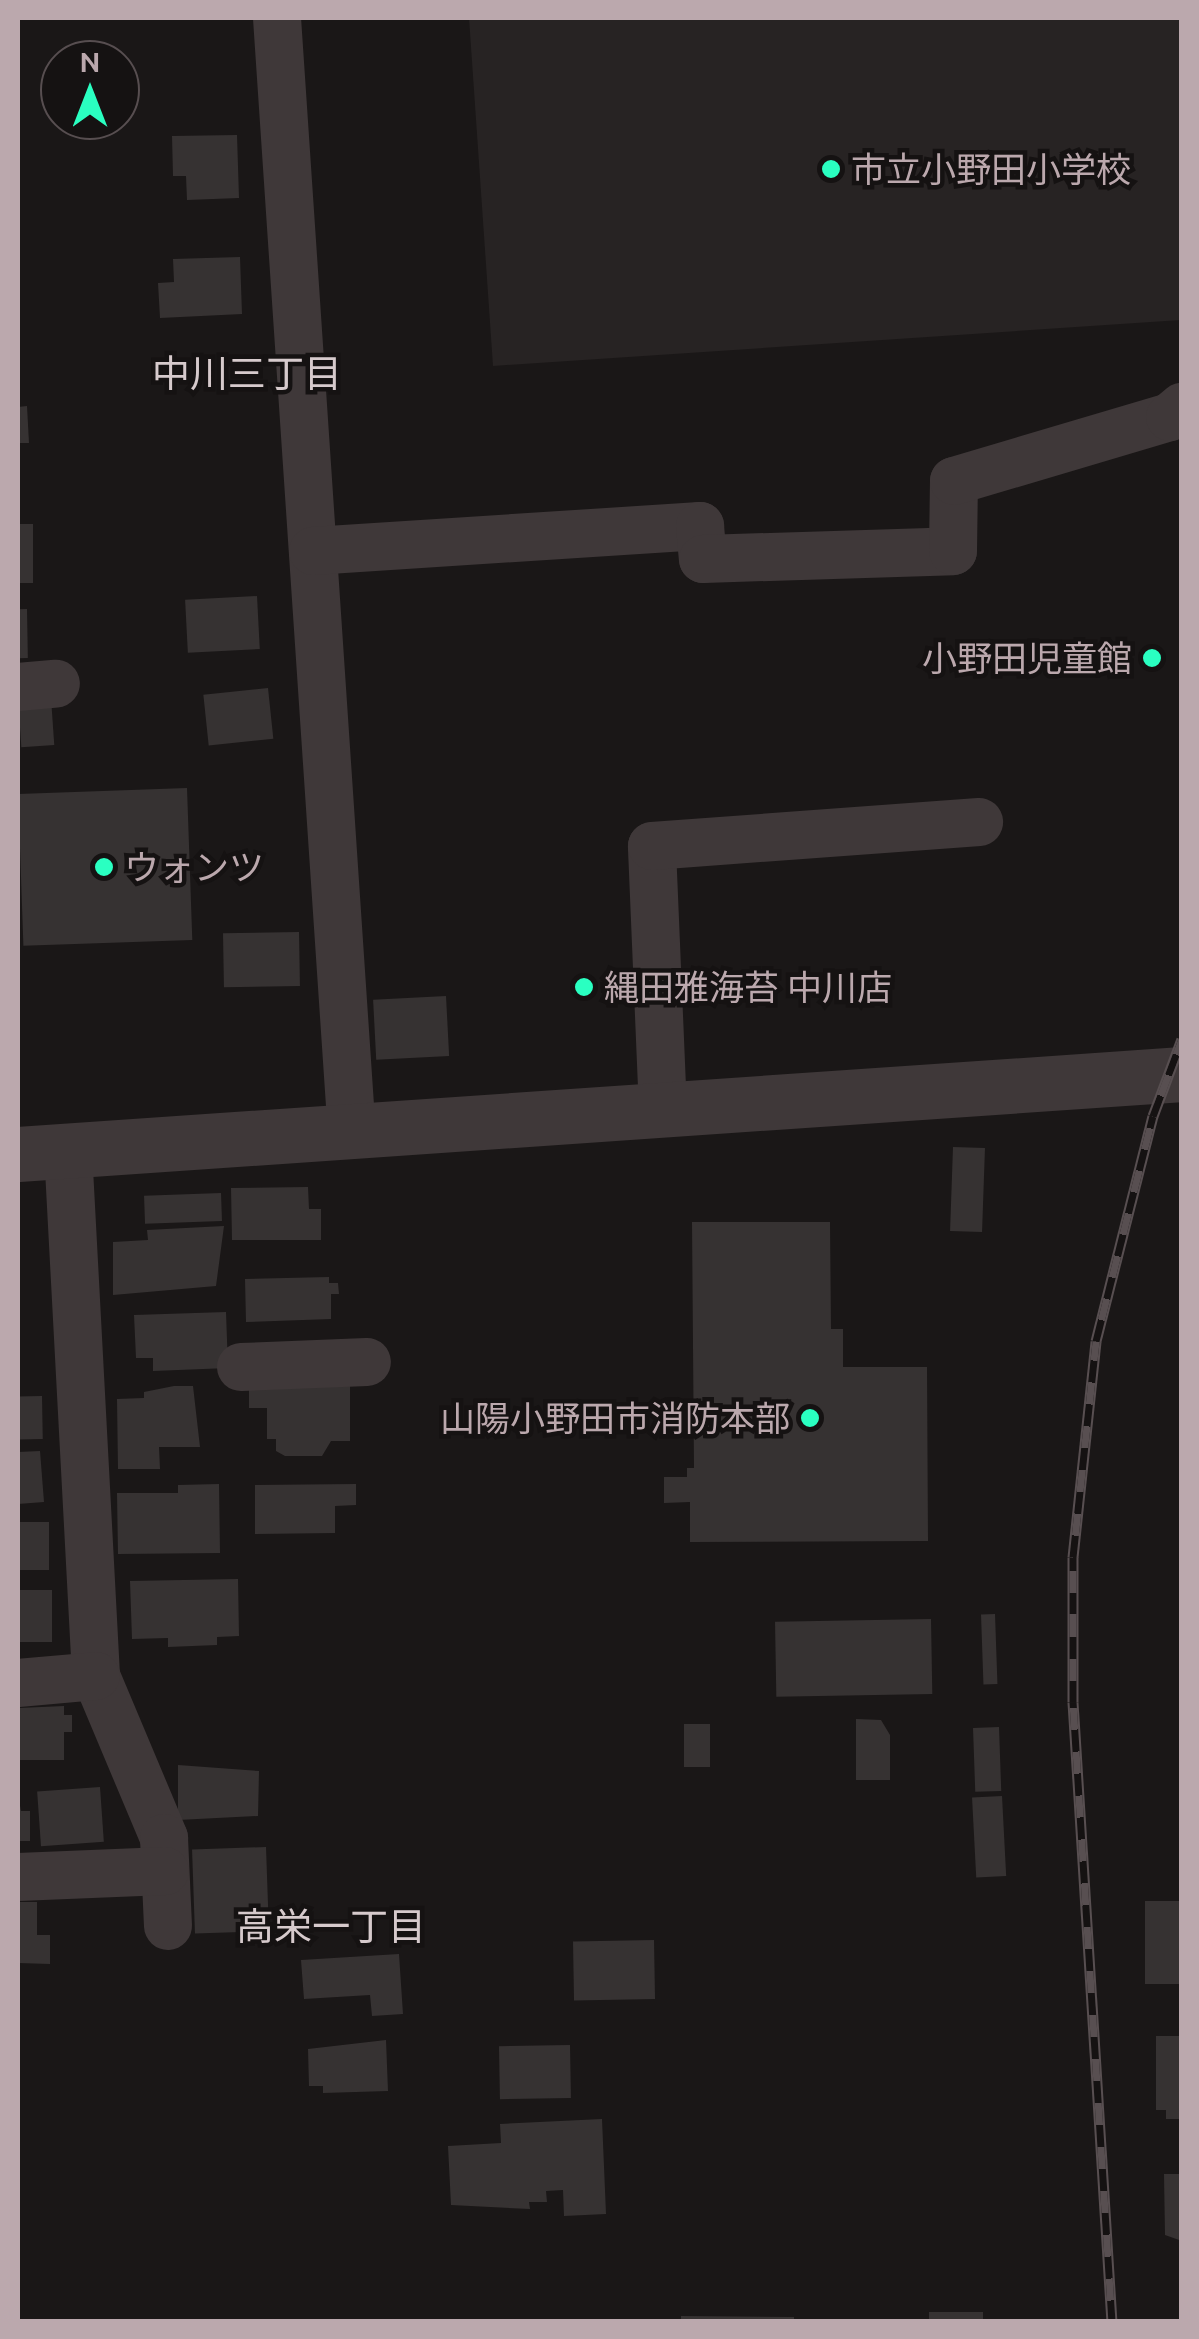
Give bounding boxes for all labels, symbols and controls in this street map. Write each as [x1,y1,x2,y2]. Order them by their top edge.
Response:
north arrow [40,40,140,140]
text: N [80,46,100,77]
place label: 市立小野田小学校 [851,148,1131,190]
marker: 市立小野田小学校 [820,158,842,180]
district label: 中川三丁目 [152,351,342,397]
place label: 小野田児童館 [922,637,1132,679]
marker: 小野田児童館 [1141,647,1163,669]
place label: ウォンツ [124,846,264,888]
marker: ウォンツ [93,856,115,878]
place label: 縄田雅海苔 中川店 [604,966,892,1008]
marker: 縄田雅海苔 中川店 [573,976,595,998]
place label: 山陽小野田市消防本部 [440,1397,790,1439]
marker: 山陽小野田市消防本部 [799,1407,821,1429]
district label: 高栄一丁目 [236,1904,426,1950]

